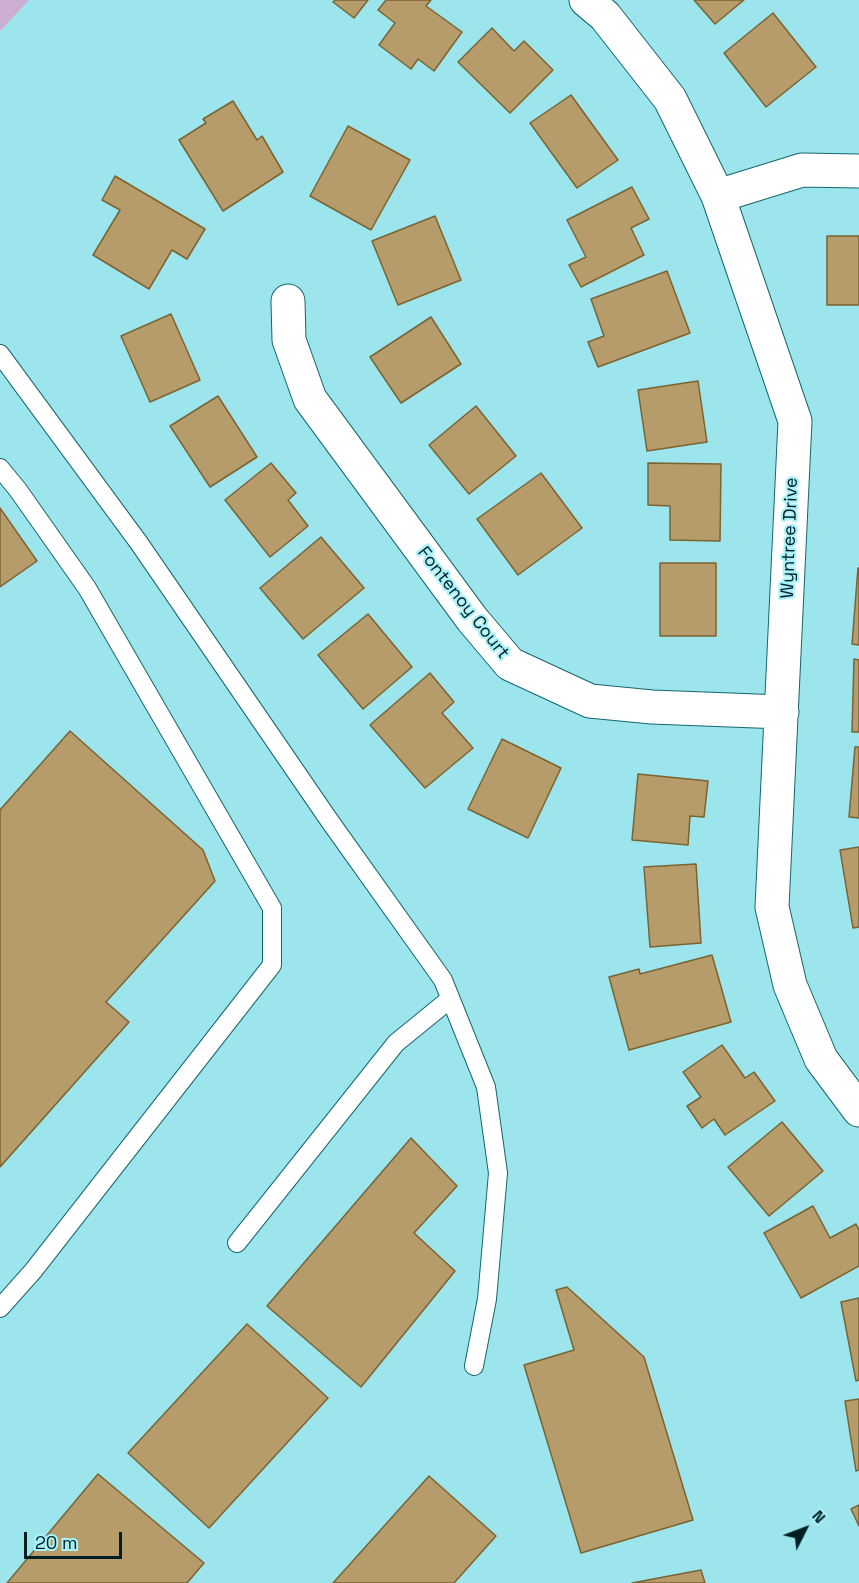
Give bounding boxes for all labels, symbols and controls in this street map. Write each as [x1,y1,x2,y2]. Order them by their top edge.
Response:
street label: Wyntree Drive [777,477,803,599]
street label: Fontenoy Court [412,542,514,664]
north arrow [775,1499,835,1559]
text: N [807,1506,830,1528]
scale bar [27,1520,124,1558]
text: 20 m [35,1531,78,1554]

